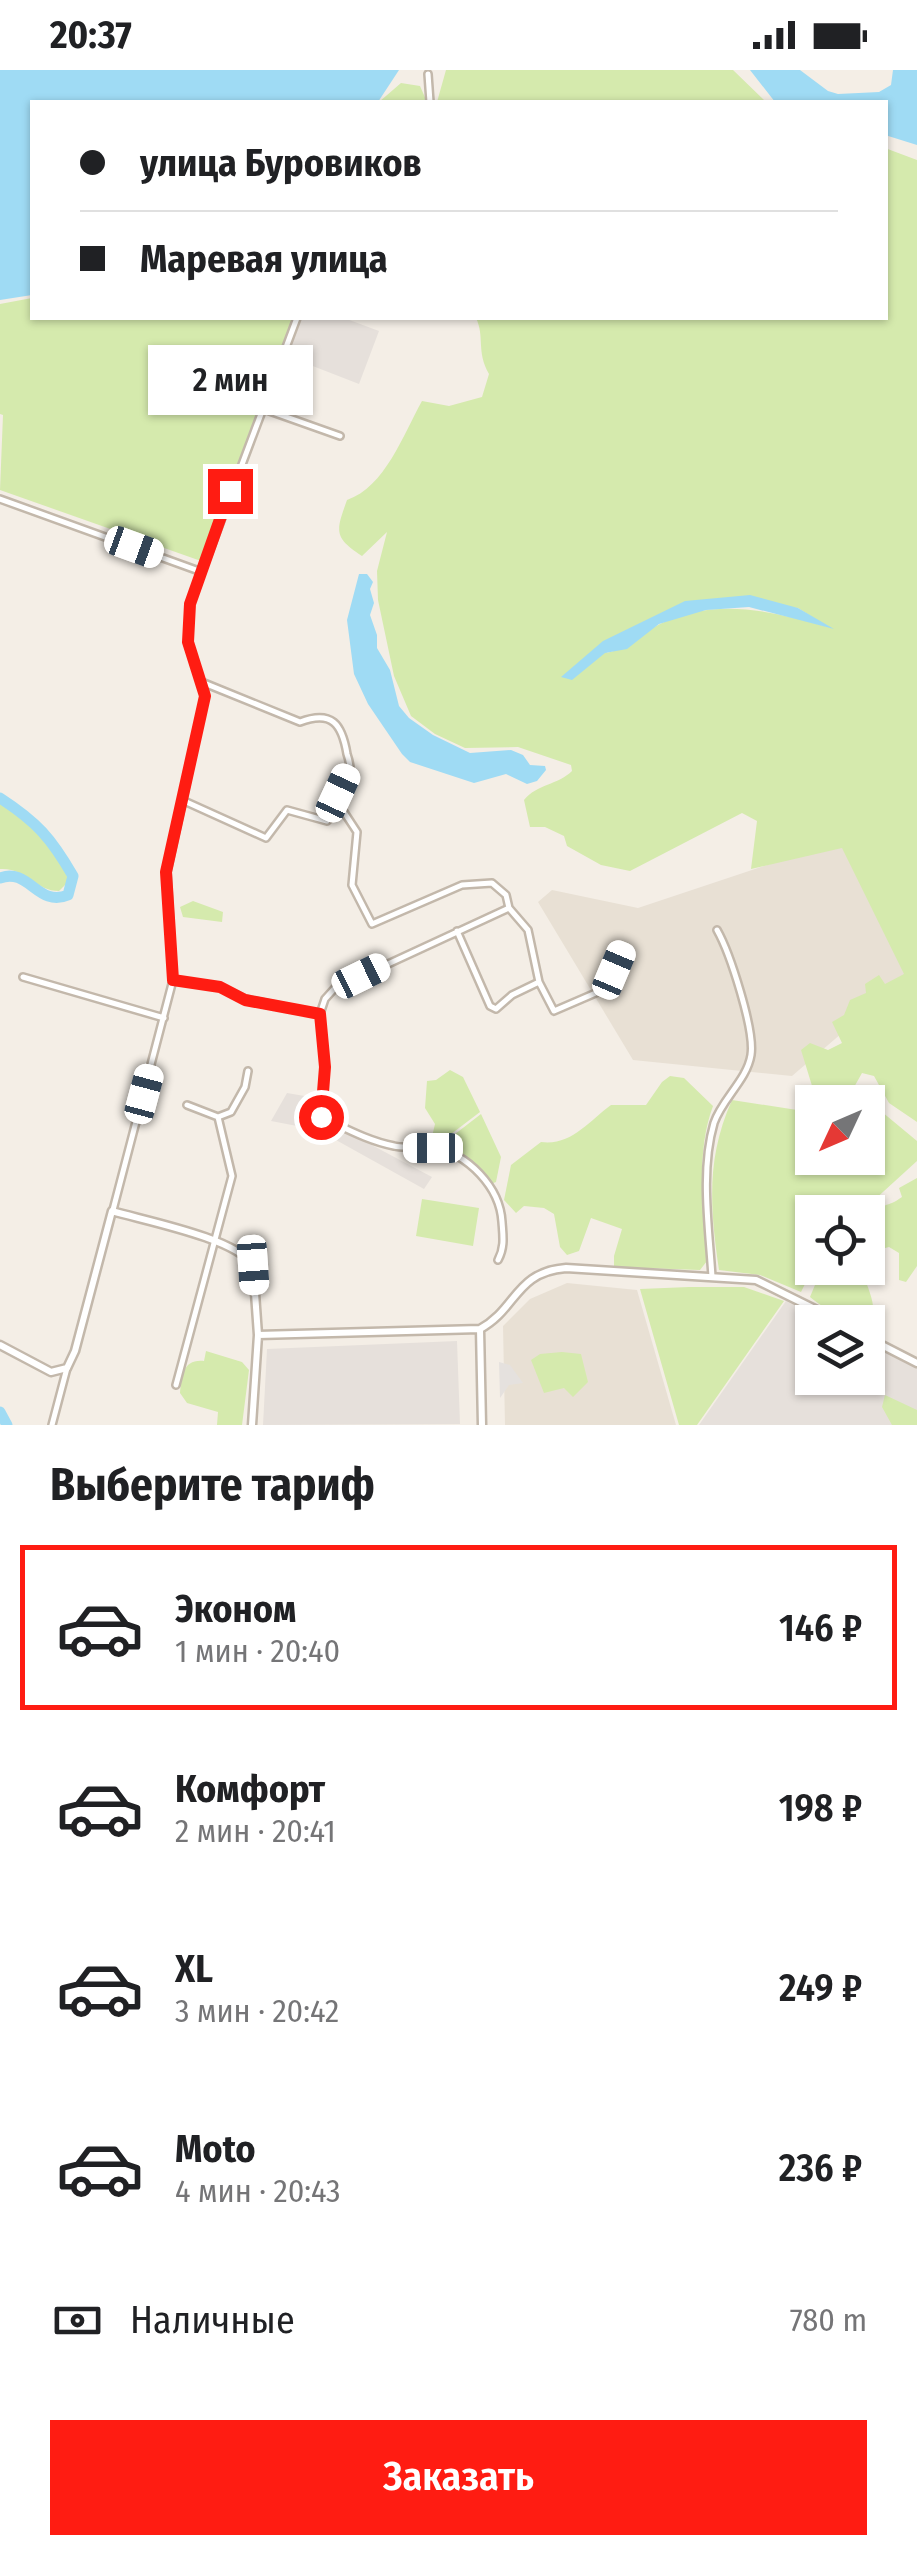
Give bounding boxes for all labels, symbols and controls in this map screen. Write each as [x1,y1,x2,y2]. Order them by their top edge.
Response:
text: 20:37 [50,12,132,58]
text: улица Буровиков [140,140,422,186]
text: Маревая улица [140,236,388,282]
callout: 2 мин [148,346,312,416]
text: 2 мин [193,361,268,399]
route end [208,469,253,514]
car [101,523,167,571]
car [312,759,364,827]
car [588,937,640,1003]
car [327,949,395,1003]
car [122,1061,166,1127]
north arrow [795,1085,885,1175]
map controls [795,1085,885,1395]
route start [299,1095,344,1140]
car [403,1133,463,1163]
button: locate [795,1195,885,1285]
car [236,1234,270,1296]
button: layers [795,1305,885,1395]
text: Выберите тариф [50,1458,375,1512]
icon: car [55,1583,145,1673]
text: Эконом [175,1586,296,1632]
text: 146 ₽ [779,1605,862,1651]
text: 1 мин · 20:40 [175,1632,340,1670]
icon: car [55,1763,145,1853]
text: Комфорт [175,1766,325,1812]
text: 198 ₽ [779,1785,862,1831]
text: 2 мин · 20:41 [175,1812,336,1850]
icon: car [55,1943,145,2033]
text: XL [175,1946,213,1992]
text: 249 ₽ [779,1965,862,2011]
text: 3 мин · 20:42 [175,1992,339,2030]
icon: car [55,2123,145,2213]
text: Moto [175,2126,256,2172]
text: 236 ₽ [779,2145,862,2191]
text: 4 мин · 20:43 [175,2172,340,2210]
icon: cash [50,2293,105,2348]
text: Наличные [130,2297,295,2343]
text: 780 m [790,2301,867,2339]
button: Заказать [50,2420,867,2535]

